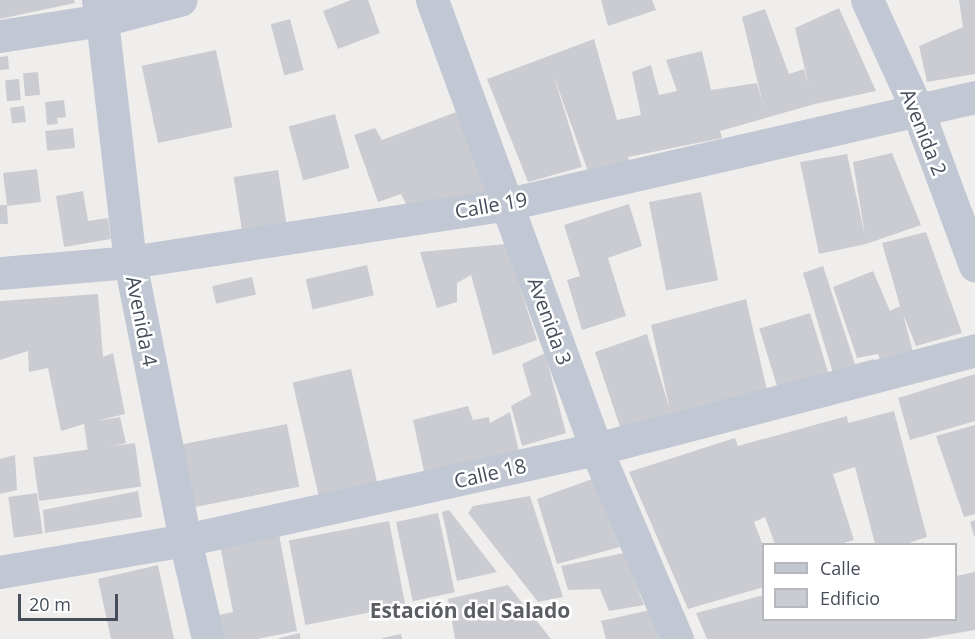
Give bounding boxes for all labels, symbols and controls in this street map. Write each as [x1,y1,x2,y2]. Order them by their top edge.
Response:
street label: Avenida 2 [896,85,952,179]
street label: Calle 19 [453,187,529,223]
street label: Avenida 4 [122,274,162,368]
street label: Avenida 3 [523,274,577,368]
street label: Calle 18 [452,453,528,493]
legend [762,543,957,621]
text: Calle [820,556,861,580]
scale bar [21,582,122,620]
text: Edificio [820,586,880,610]
text: 20 m [29,592,71,616]
district label: Estación del Salado [370,597,570,623]

